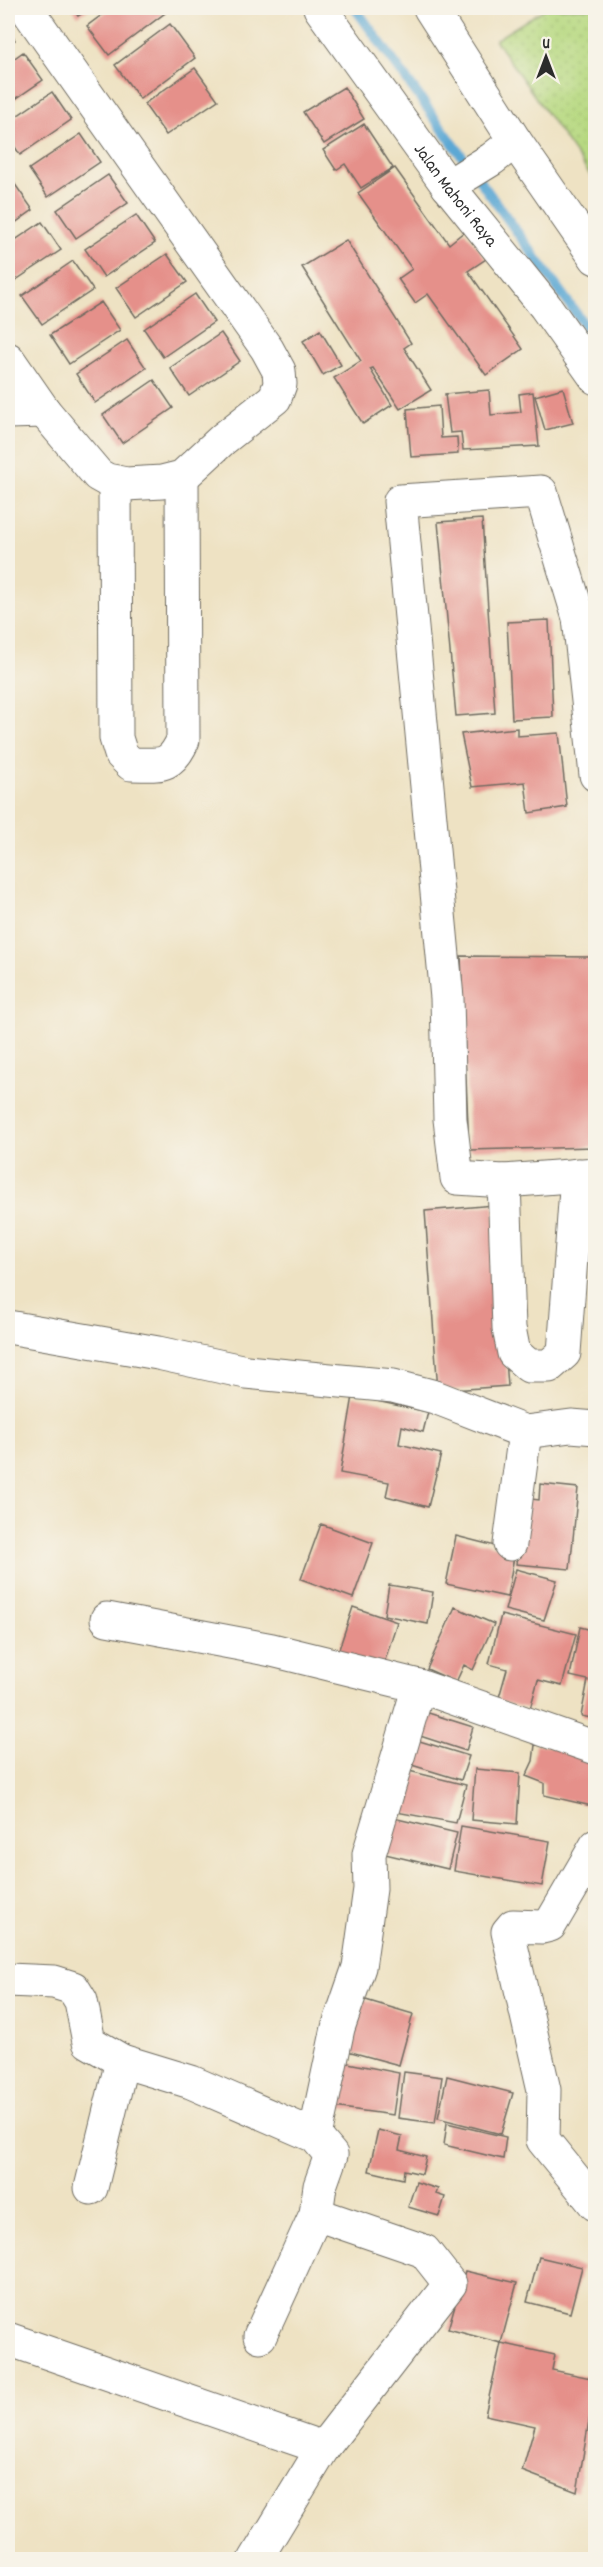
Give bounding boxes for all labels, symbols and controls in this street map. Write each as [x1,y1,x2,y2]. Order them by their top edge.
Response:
north arrow [516,27,576,87]
text: U [542,33,550,56]
street label: Jalan Mahoni Raya [406,139,503,253]

